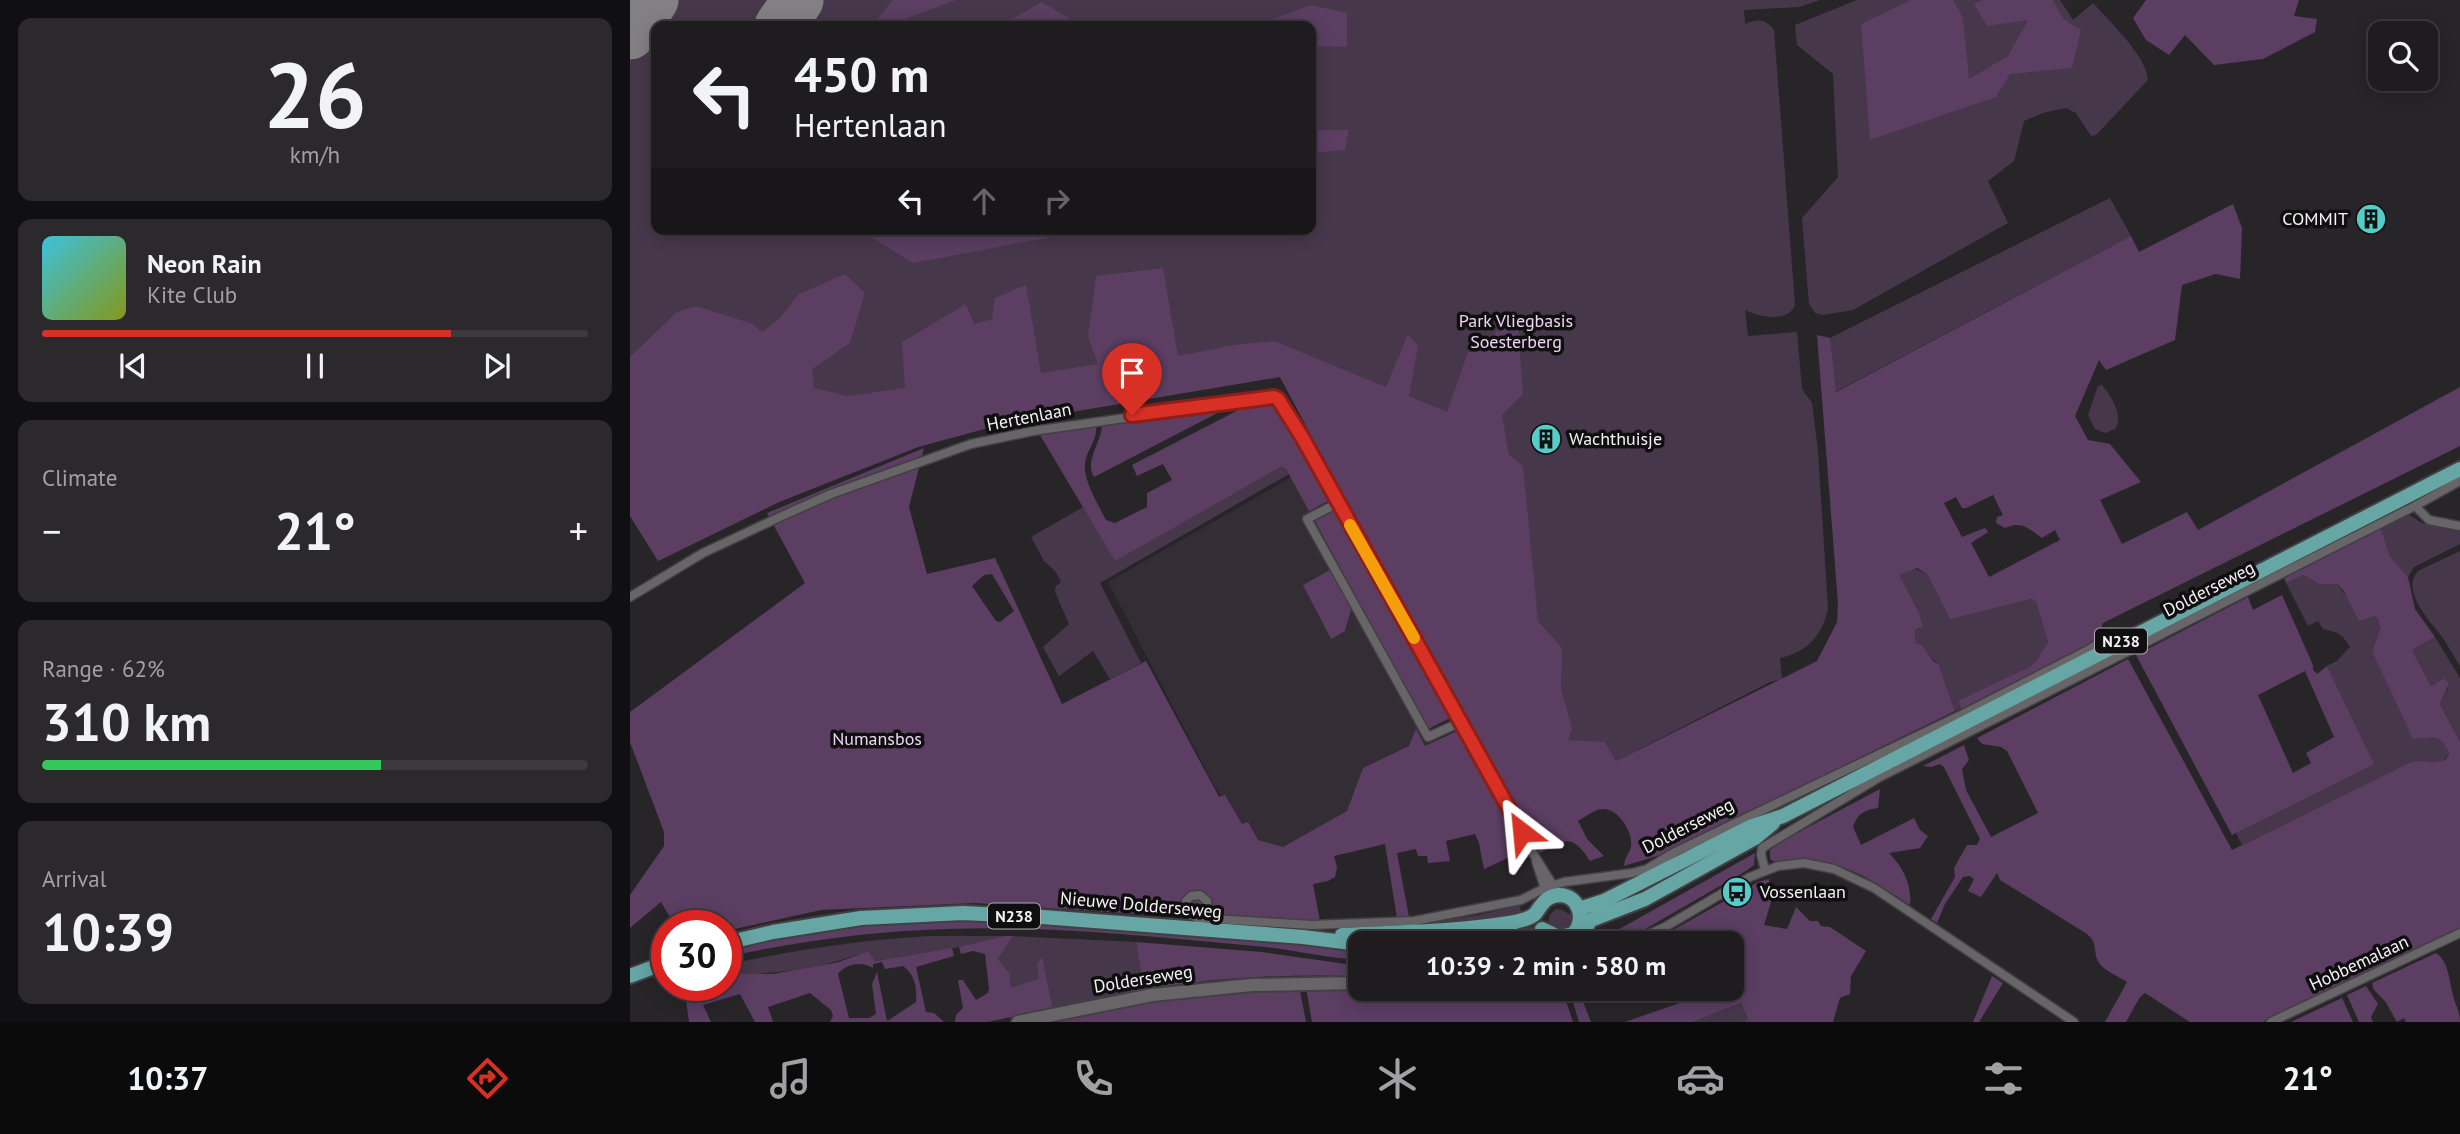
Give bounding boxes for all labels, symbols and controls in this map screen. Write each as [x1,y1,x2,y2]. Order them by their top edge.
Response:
map controls [2368,21,2438,91]
button: search [2368,21,2438,91]
text: 26 [263,35,367,153]
text: 450 m [794,42,929,106]
icon: left [679,49,770,140]
text: Hertenlaan [794,104,946,146]
text: km/h [290,140,340,169]
icon: left [892,182,930,220]
icon: ahead [965,182,1003,220]
icon: right [1038,182,1076,220]
building icon: COMMIT [2354,202,2388,236]
place label: COMMIT [2282,207,2348,230]
text: Neon Rain [147,247,262,280]
text: Kite Club [147,280,237,309]
park label: Park Vliegbasis Soesterberg [1459,309,1573,353]
pin [1102,343,1162,415]
icon: previous [114,347,152,385]
icon: pause [296,347,334,385]
icon: next [478,347,516,385]
icon: arrive [1113,354,1151,392]
street label: Hertenlaan [985,397,1073,436]
building icon: Wachthuisje [1529,422,1563,456]
place label: Wachthuisje [1569,427,1662,450]
text: Climate [42,463,117,492]
text: 21° [274,497,356,564]
text: − [42,506,61,555]
text: + [569,506,588,555]
street label: Dolderseweg [2159,556,2258,621]
road number: N238 [2095,628,2147,654]
text: Range · 62% [42,654,165,683]
text: 310 km [42,688,211,755]
park label: Numansbos [832,727,922,750]
street label: Dolderseweg [1638,793,1737,858]
position arrow [1485,795,1559,869]
text: Arrival [42,864,106,893]
bus stop icon: Vossenlaan [1720,875,1754,909]
place label: Vossenlaan [1759,880,1846,903]
street label: Nieuwe Dolderseweg [1059,886,1223,923]
text: 10:39 [42,898,174,965]
road number: N238 [988,904,1040,928]
speed limit sign: 30 [651,910,742,1001]
street label: Hobbemalaan [2306,930,2412,996]
text: 10:39 · 2 min · 580 m [1426,949,1666,982]
street label: Dolderseweg [1092,959,1194,998]
icon: directions [463,1054,512,1103]
icon: music [766,1054,815,1103]
icon: phone [1069,1054,1118,1103]
icon: climate [1373,1054,1422,1103]
icon: car [1676,1054,1725,1103]
icon: filters [1979,1054,2028,1103]
text: 10:37 [127,1057,208,1099]
text: 21° [2283,1057,2333,1099]

